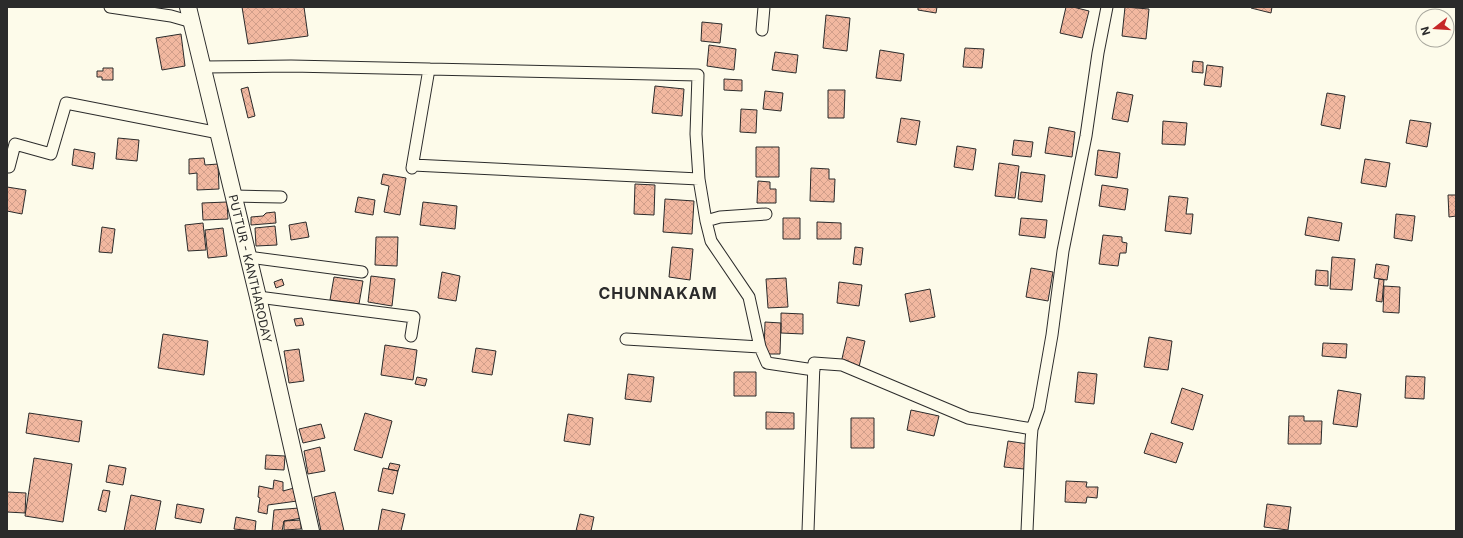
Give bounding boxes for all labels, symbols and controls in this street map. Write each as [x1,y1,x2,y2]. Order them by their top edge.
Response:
north arrow [1415,8,1455,48]
text: N [1418,25,1433,37]
street label: PUTTUR - KANTHARODAY [226,193,276,344]
district label: CHUNNAKAM [598,283,718,303]

